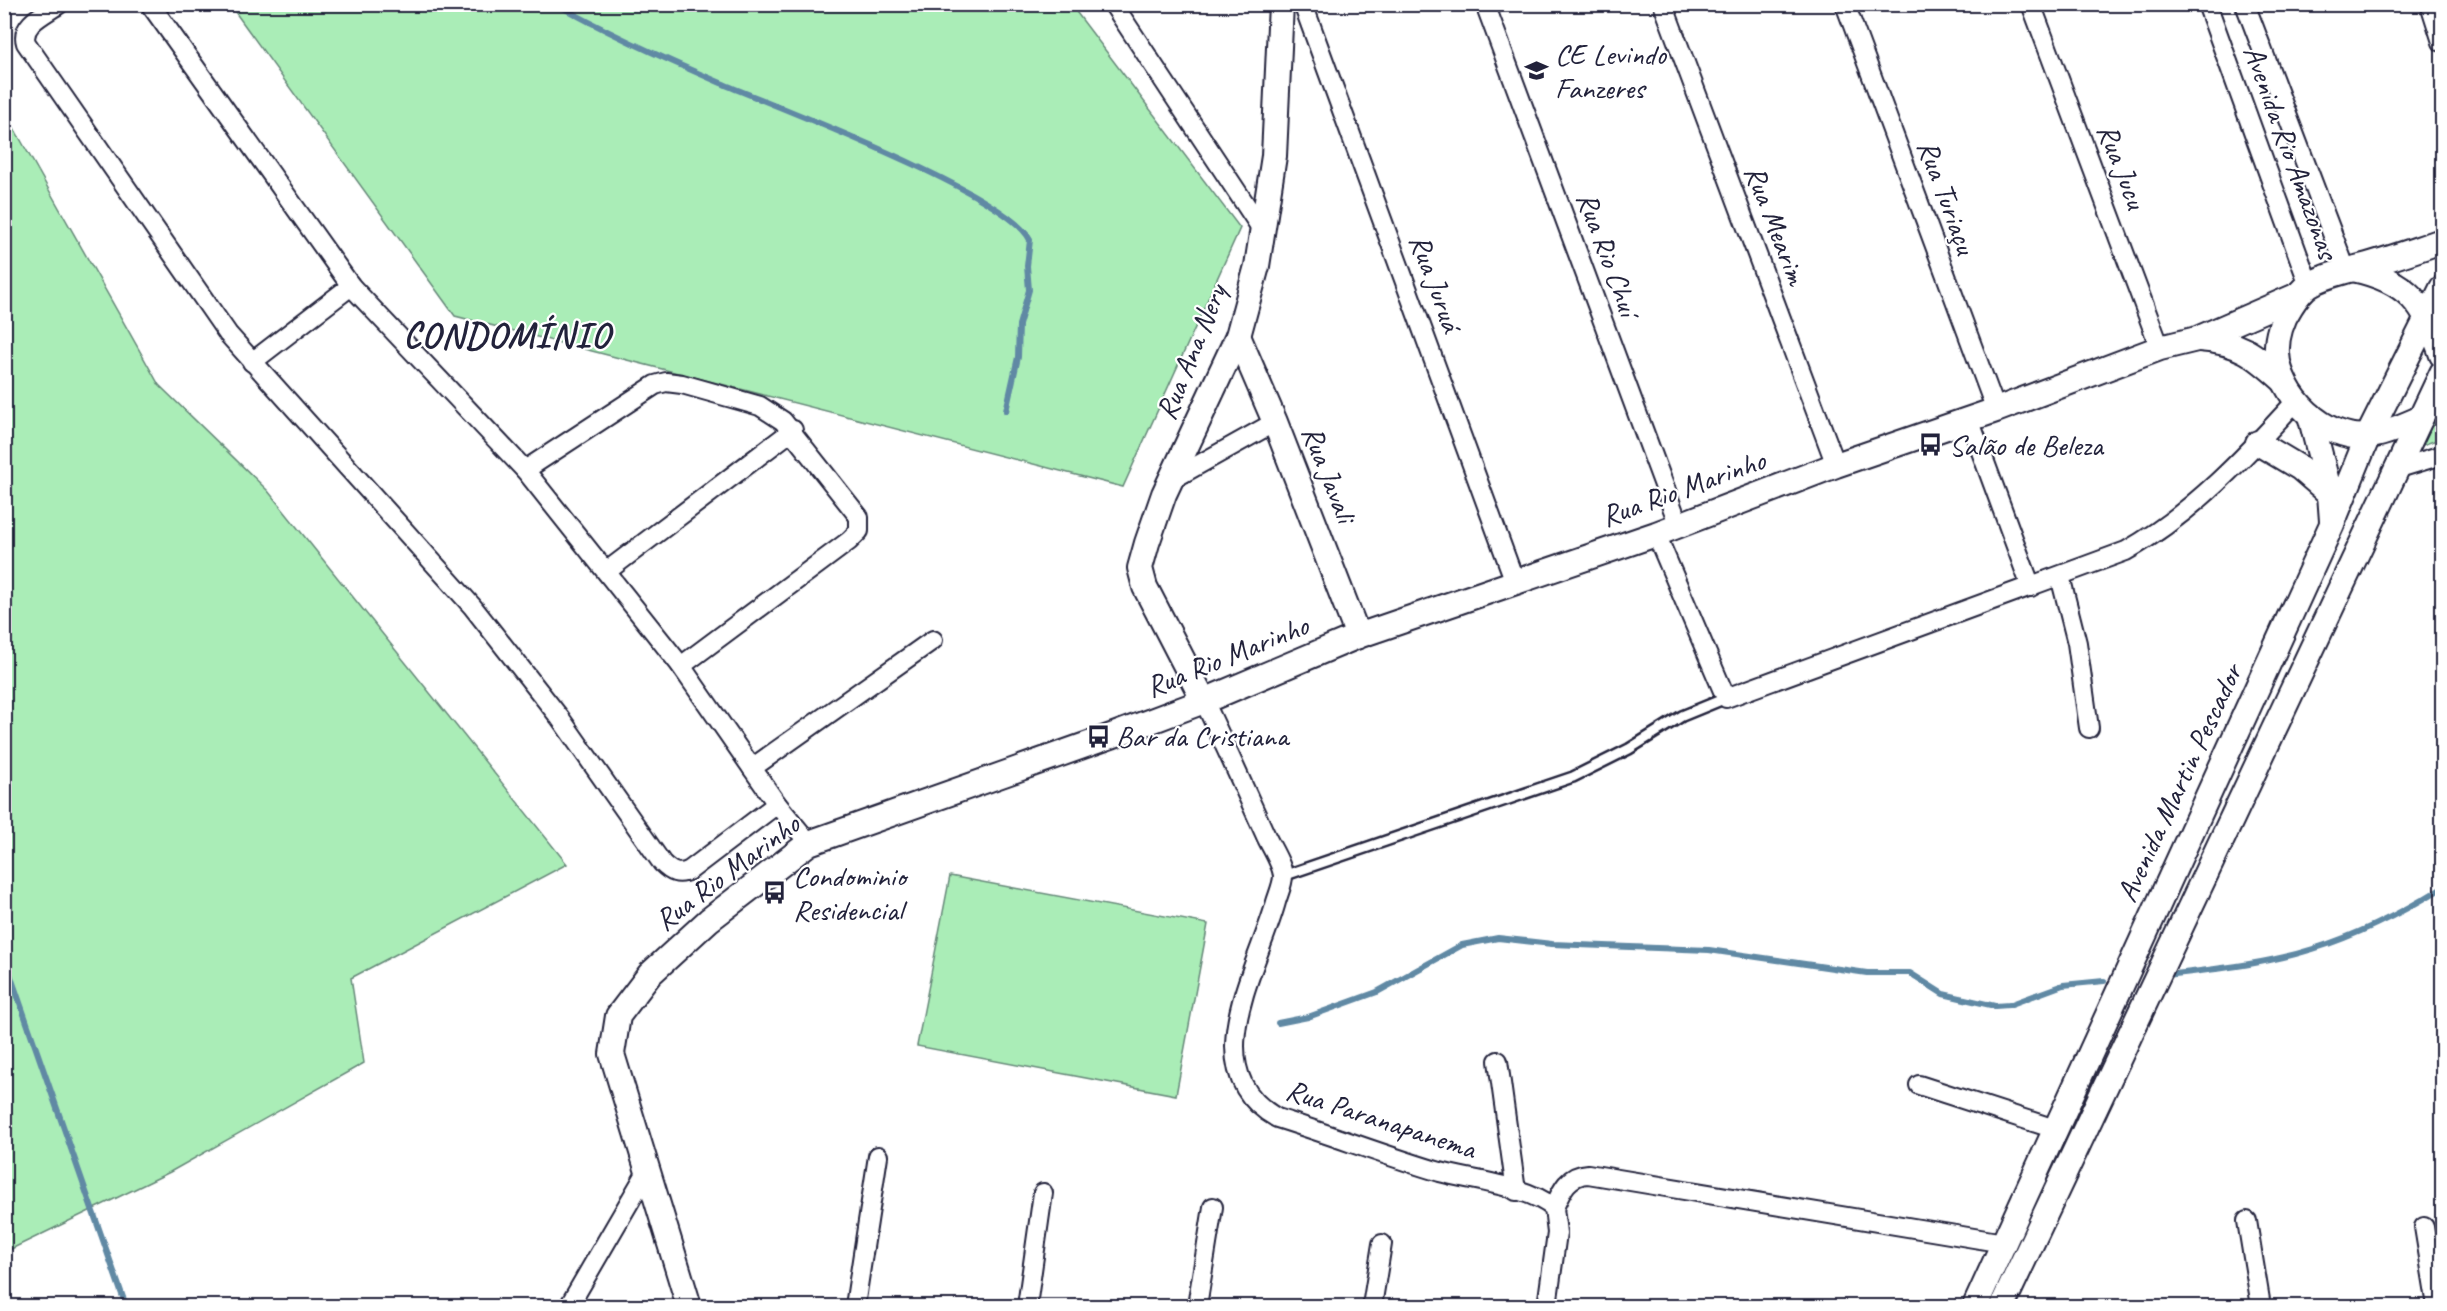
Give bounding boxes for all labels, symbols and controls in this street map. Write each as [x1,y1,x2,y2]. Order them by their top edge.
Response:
place label: CE Levindo Fanzeres [1555,35,1667,107]
street label: Avenida Rio Amazonas [2235,40,2348,267]
school or university icon: CE Levindo Fanzeres [1524,58,1550,84]
street label: Rua Jucu [2089,118,2156,215]
street label: Rua Turiaçu [1909,135,1986,261]
street label: Rua Mearim [1736,160,1817,292]
street label: Rua Rio Chuí [1568,187,1650,327]
street label: Rua Juruá [1401,229,1472,340]
street label: Rua Ana Nery [1147,276,1236,425]
district label: CONDOMÍNIO [403,312,614,358]
street label: Rua Javali [1293,420,1366,531]
place label: Salão de Beleza [1949,426,2105,464]
bus stop icon: Salão de Beleza [1918,432,1944,458]
street label: Rua Rio Marinho [1596,440,1772,535]
street label: Rua Rio Marinho [1140,606,1315,706]
street label: Avenida Martin Pescador [2107,655,2252,908]
place label: Bar da Cristiana [1116,717,1291,755]
bus stop icon: Bar da Cristiana [1085,723,1111,749]
street label: Rua Rio Marinho [647,804,808,939]
place label: Condominio Residencial [793,857,909,929]
bus stop icon: Condominio Residencial [762,880,788,906]
street label: Rua Paranapanema [1281,1070,1482,1168]

